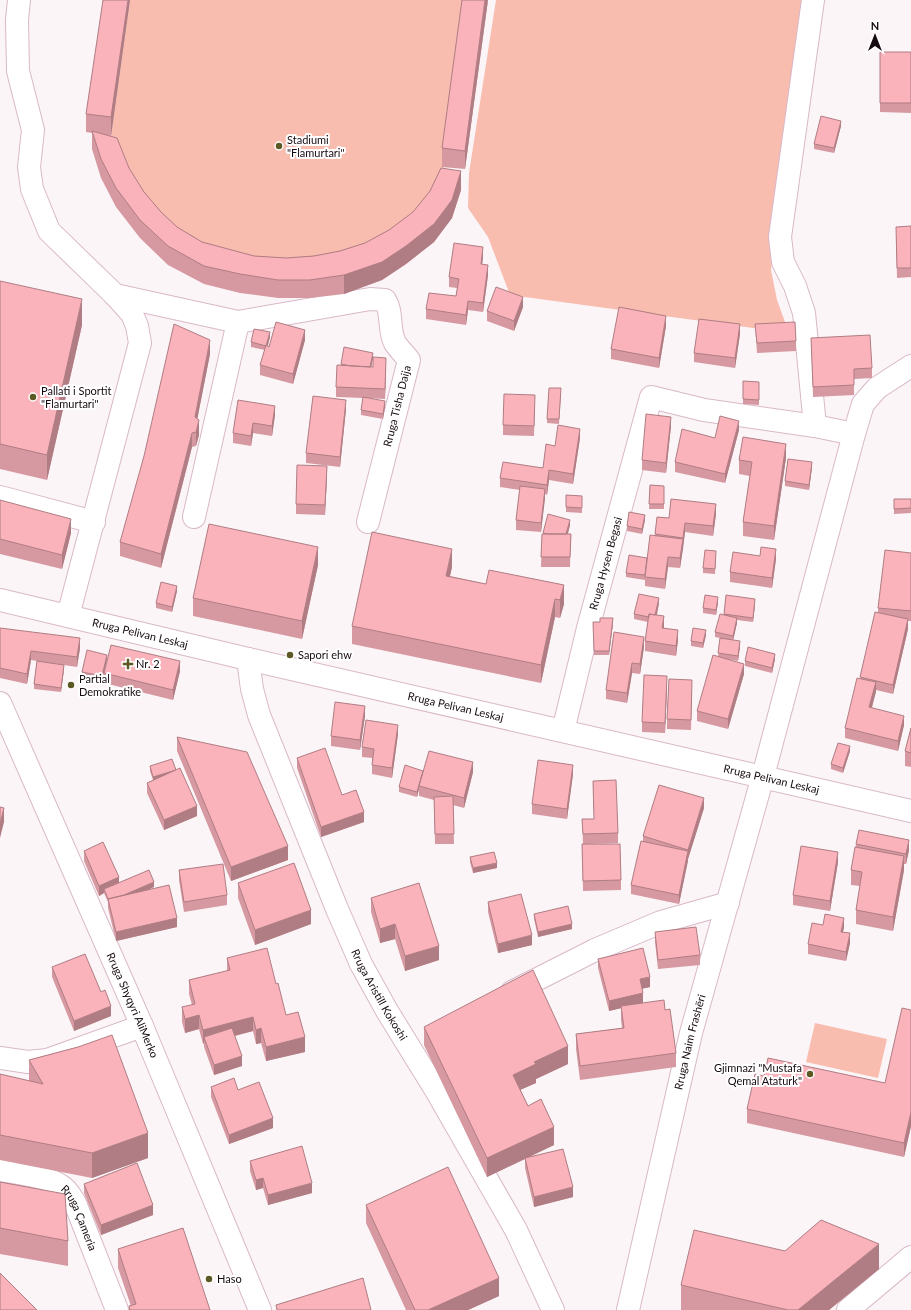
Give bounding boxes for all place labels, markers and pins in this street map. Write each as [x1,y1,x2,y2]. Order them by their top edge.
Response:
place label: Stadiumi "Flamurtari" [287,133,345,159]
marker: Stadiumi "Flamurtari" [274,141,284,151]
place label: Pallati i Sportit "Flamurtari" [41,384,112,410]
marker: Pallati i Sportit "Flamurtari" [28,392,38,402]
place label: Sapori ehw [298,648,352,661]
marker: Sapori ehw [285,650,295,660]
place label: Nr. 2 [136,657,160,670]
marker: Nr. 2 [123,659,133,669]
place label: Partial Demokratike [79,672,141,698]
marker: Partial Demokratike [66,680,76,690]
place label: Gjimnazi "Mustafa Qemal Ataturk" [714,1061,802,1087]
marker: Gjimnazi "Mustafa Qemal Ataturk" [805,1069,815,1079]
place label: Haso [217,1272,242,1285]
marker: Haso [204,1274,214,1284]

